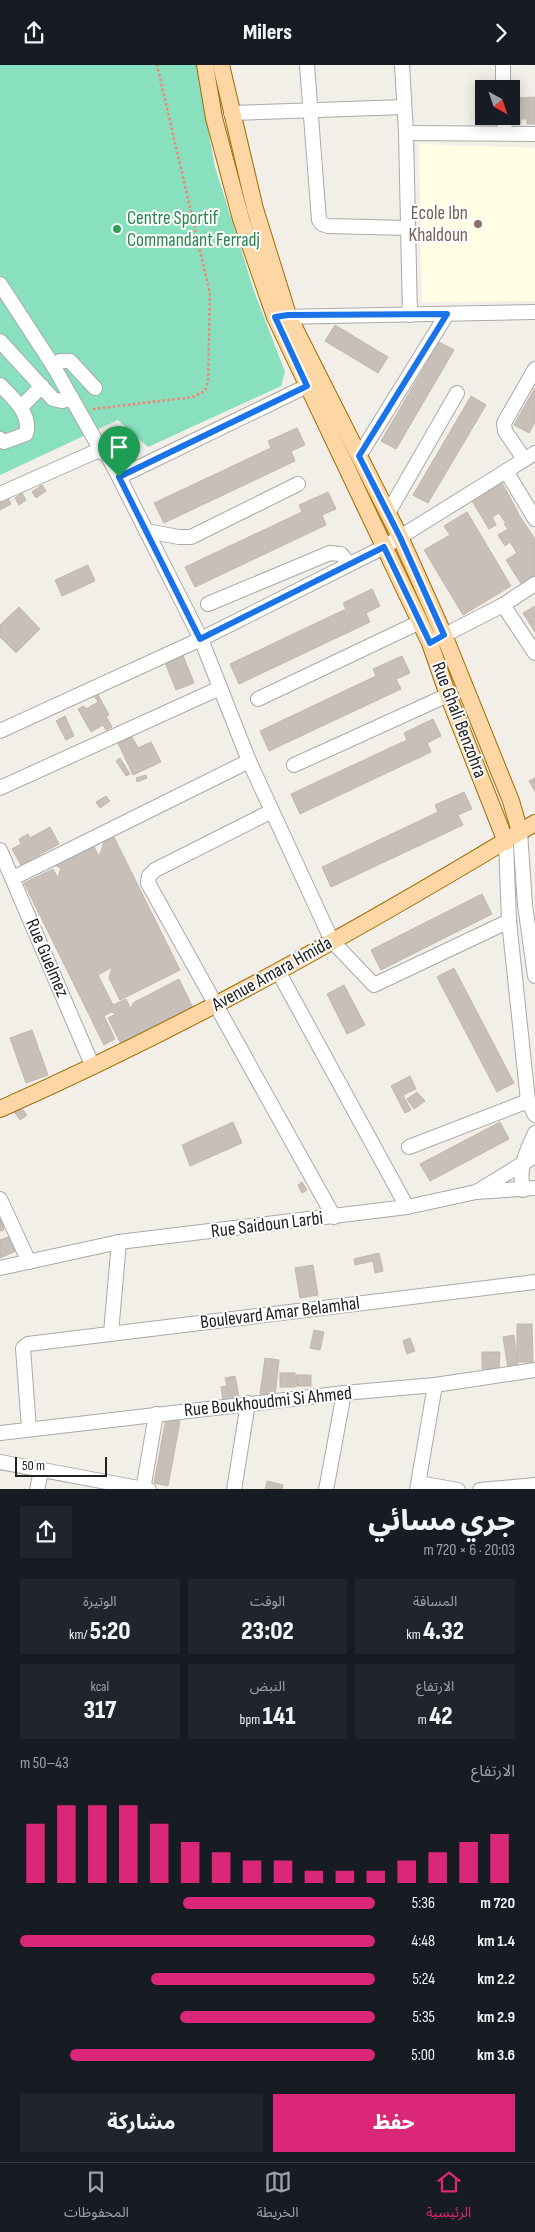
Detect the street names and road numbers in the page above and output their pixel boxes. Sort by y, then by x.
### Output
street label: Rue Ghali Benzohra [426,659,492,781]
street label: Rue Guelmez [20,915,74,1001]
street label: Avenue Amara Hmida [207,932,336,1017]
street label: Rue Saidoun Larbi [210,1207,324,1243]
street label: Boulevard Amar Belamhal [199,1292,361,1334]
street label: Rue Boukhoudmi Si Ahmed [183,1382,353,1422]

